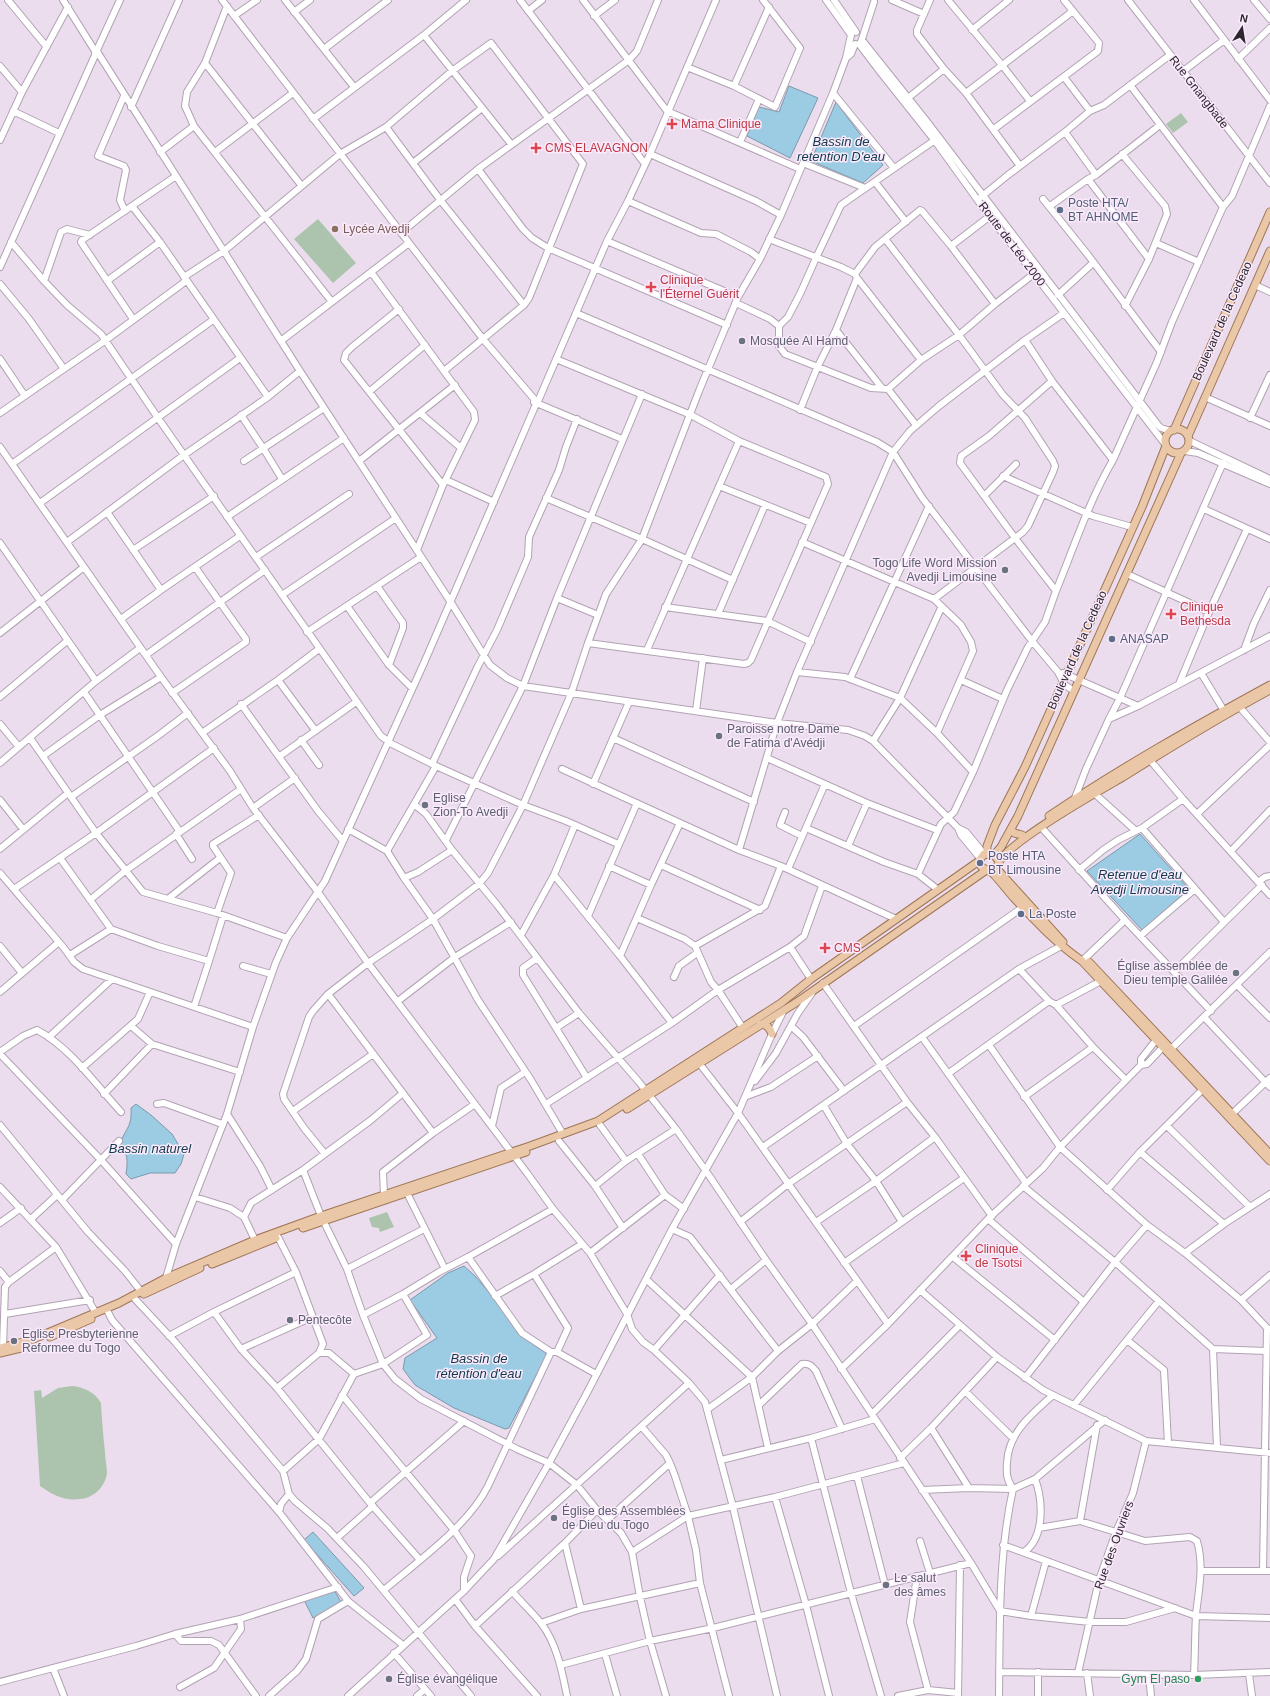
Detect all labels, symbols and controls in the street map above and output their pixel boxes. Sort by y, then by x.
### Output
north arrow [1222,8,1262,48]
text: N [1239,12,1249,25]
street label: Rue Gnangbade [1166,53,1232,131]
place label: Mama Clinique [681,117,761,131]
marker: Mama Clinique [666,118,678,130]
water label: Bassin de retention D'eau [797,134,885,164]
place label: CMS ELAVAGNON [545,141,648,155]
marker: CMS ELAVAGNON [530,142,542,154]
place label: Poste HTA/ BT AHNOME [1068,196,1138,224]
street label: Route de Léo 2000 [976,199,1049,289]
marker: Poste HTA/ BT AHNOME [1055,205,1065,215]
place label: Lycée Avedji [343,222,410,236]
marker: Lycée Avedji [330,224,340,234]
street label: Boulevard de la Cedeao [1189,259,1255,383]
place label: Clinique l'Éternel Guérit [660,273,740,301]
marker: Clinique l'Éternel Guérit [645,281,657,293]
place label: Mosquée Al Hamd [750,334,848,348]
marker: Mosquée Al Hamd [737,336,747,346]
place label: Togo Life Word Mission Avedji Limousine [873,556,997,584]
marker: Togo Life Word Mission Avedji Limousine [1000,565,1010,575]
street label: Boulevard de la Cedeao [1044,588,1110,712]
place label: Clinique Bethesda [1180,600,1231,628]
marker: Clinique Bethesda [1165,608,1177,620]
place label: ANASAP [1120,632,1169,646]
marker: ANASAP [1107,634,1117,644]
place label: Paroisse notre Dame de Fatima d'Avédji [727,722,840,750]
marker: Paroisse notre Dame de Fatima d'Avédji [714,731,724,741]
place label: Eglise Zion-To Avedji [433,791,508,819]
marker: Eglise Zion-To Avedji [420,800,430,810]
place label: Poste HTA BT Limousine [988,849,1061,877]
marker: Poste HTA BT Limousine [975,858,985,868]
water label: Retenue d'eau Avedji Limousine [1090,867,1189,897]
place label: La Poste [1029,907,1077,921]
marker: La Poste [1016,909,1026,919]
place label: CMS [834,941,861,955]
marker: CMS [819,942,831,954]
place label: Église assemblée de Dieu temple Galilée [1117,958,1228,987]
marker: Église assemblée de Dieu temple Galilée [1231,968,1241,978]
water label: Bassin naturel [109,1141,192,1156]
place label: Clinique de Tsotsi [975,1242,1022,1270]
marker: Clinique de Tsotsi [960,1250,972,1262]
place label: Pentecôte [298,1313,352,1327]
marker: Pentecôte [285,1315,295,1325]
place label: Eglise Presbyterienne Reformee du Togo [22,1327,139,1355]
marker: Eglise Presbyterienne Reformee du Togo [9,1336,19,1346]
water label: Bassin de rétention d'eau [436,1351,522,1381]
street label: Rue des Ouvriers [1091,1499,1137,1591]
place label: Église des Assemblées de Dieu du Togo [562,1503,685,1532]
marker: Église des Assemblées de Dieu du Togo [549,1513,559,1523]
place label: Le salut des âmes [894,1571,946,1599]
marker: Le salut des âmes [881,1580,891,1590]
place label: Église évangélique [397,1671,498,1686]
place label: Gym El paso [1121,1672,1190,1686]
marker: Église évangélique [384,1674,394,1684]
marker: Gym El paso [1193,1674,1203,1684]

